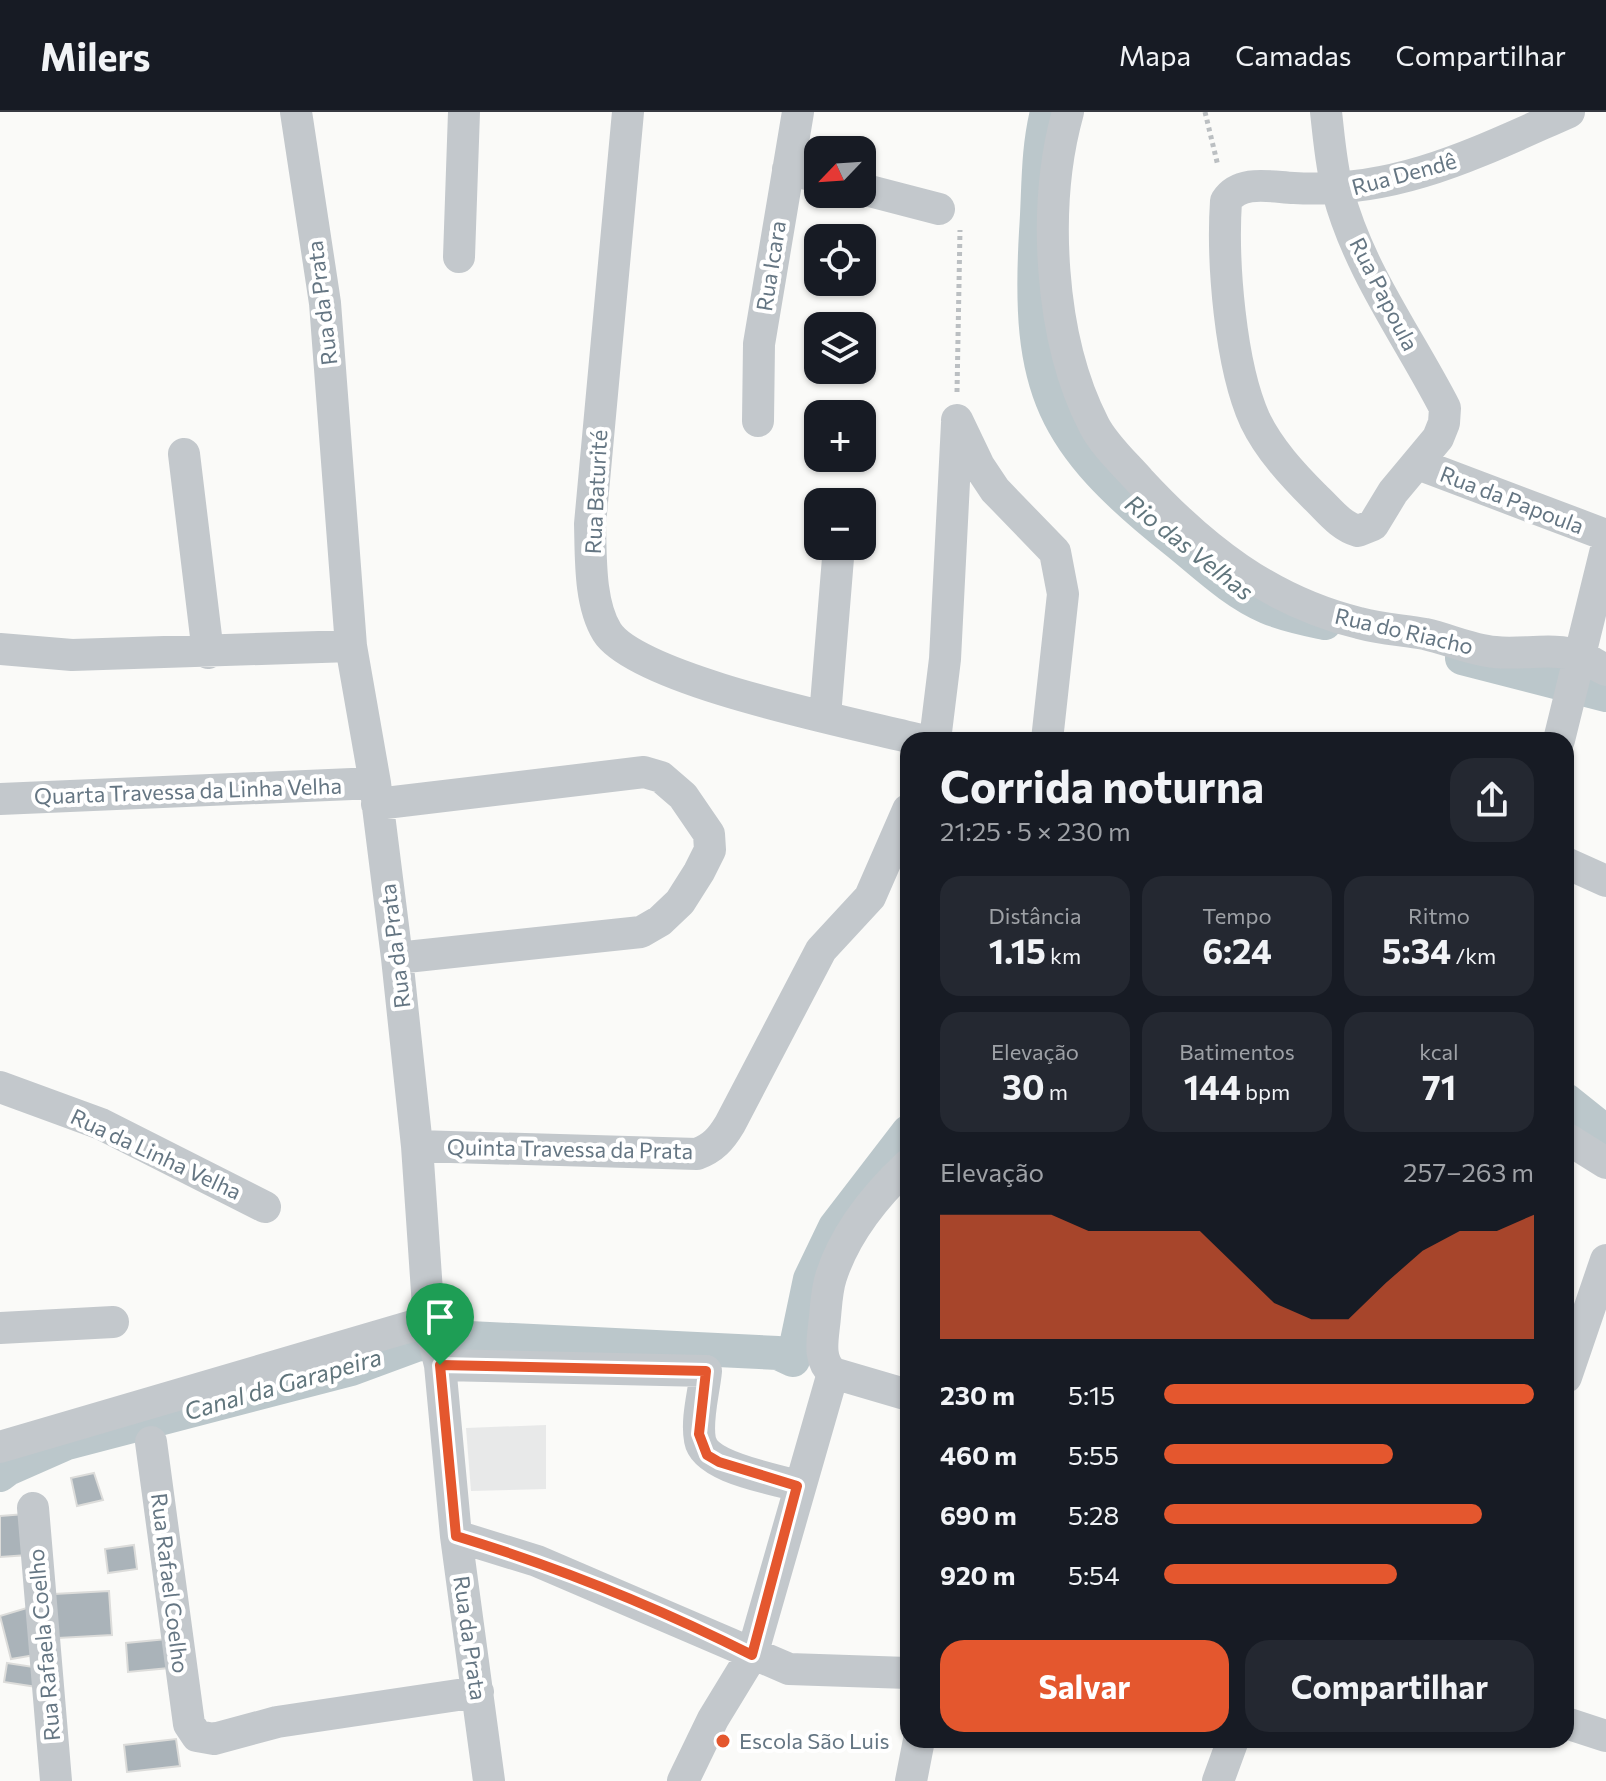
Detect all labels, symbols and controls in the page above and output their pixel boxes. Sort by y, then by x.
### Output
text: Milers [40,32,150,79]
text: Mapa [1119,38,1191,72]
text: Camadas [1235,38,1352,72]
text: Compartilhar [1396,38,1566,72]
north arrow [804,136,876,208]
map controls [804,136,876,560]
street label: Rua Dendê [1349,147,1459,200]
street label: Rua Icara [750,219,791,313]
button: locate [804,224,876,296]
street label: Rua Papoula [1344,233,1425,355]
street label: Rua da Prata [300,239,343,367]
button: layers [804,312,876,384]
button: + [804,400,876,472]
street label: Rua Baturité [579,429,612,555]
street label: Rua da Papoula [1436,460,1588,539]
button: − [804,488,876,560]
water label: Rio das Velhas [1120,488,1260,606]
street label: Rua do Riacho [1332,601,1476,660]
text: Corrida noturna [940,758,1264,812]
button: share [1450,758,1534,842]
street label: Quarta Travessa da Linha Velha [34,772,342,809]
text: 21:25 · 5 × 230 m [940,815,1131,846]
street label: Rua da Prata [373,882,416,1010]
text: Distância [989,902,1081,929]
text: Tempo [1202,902,1272,929]
text: Ritmo [1408,902,1470,929]
text: 1.15 [989,929,1046,971]
text: 6:24 [1202,929,1272,971]
text: 5:34 [1382,929,1451,971]
text: km [1046,942,1081,969]
text: /km [1451,942,1496,969]
text: Elevação [991,1038,1079,1065]
text: Batimentos [1179,1038,1295,1065]
text: kcal [1419,1038,1459,1065]
text: 30 [1002,1065,1044,1107]
text: 144 [1184,1065,1241,1107]
text: 71 [1422,1065,1456,1107]
text: m [1044,1078,1068,1105]
text: bpm [1241,1078,1290,1105]
street label: Rua da Linha Velha [67,1102,246,1205]
street label: Quinta Travessa da Prata [447,1133,693,1164]
text: Elevação [940,1156,1044,1187]
text: 257–263 m [1403,1156,1534,1187]
pin [406,1283,474,1365]
icon: arrive [418,1295,462,1339]
water label: Canal da Garapeira [181,1342,385,1426]
text: 230 m [940,1379,1015,1410]
text: 5:15 [1068,1379,1115,1410]
text: 460 m [940,1439,1017,1470]
text: 5:55 [1068,1439,1119,1470]
street label: Rua Rafael Coelho [146,1491,195,1675]
text: 690 m [940,1499,1017,1530]
text: 5:28 [1068,1499,1119,1530]
street label: Rua Rafaela Coelho [22,1548,65,1742]
text: 920 m [940,1559,1015,1590]
text: 5:54 [1068,1559,1120,1590]
street label: Rua da Prata [448,1574,493,1702]
button: Salvar [940,1640,1229,1732]
button: Compartilhar [1245,1640,1534,1732]
place label: Escola São Luis [739,1727,890,1754]
marker: Escola São Luis [714,1732,732,1750]

